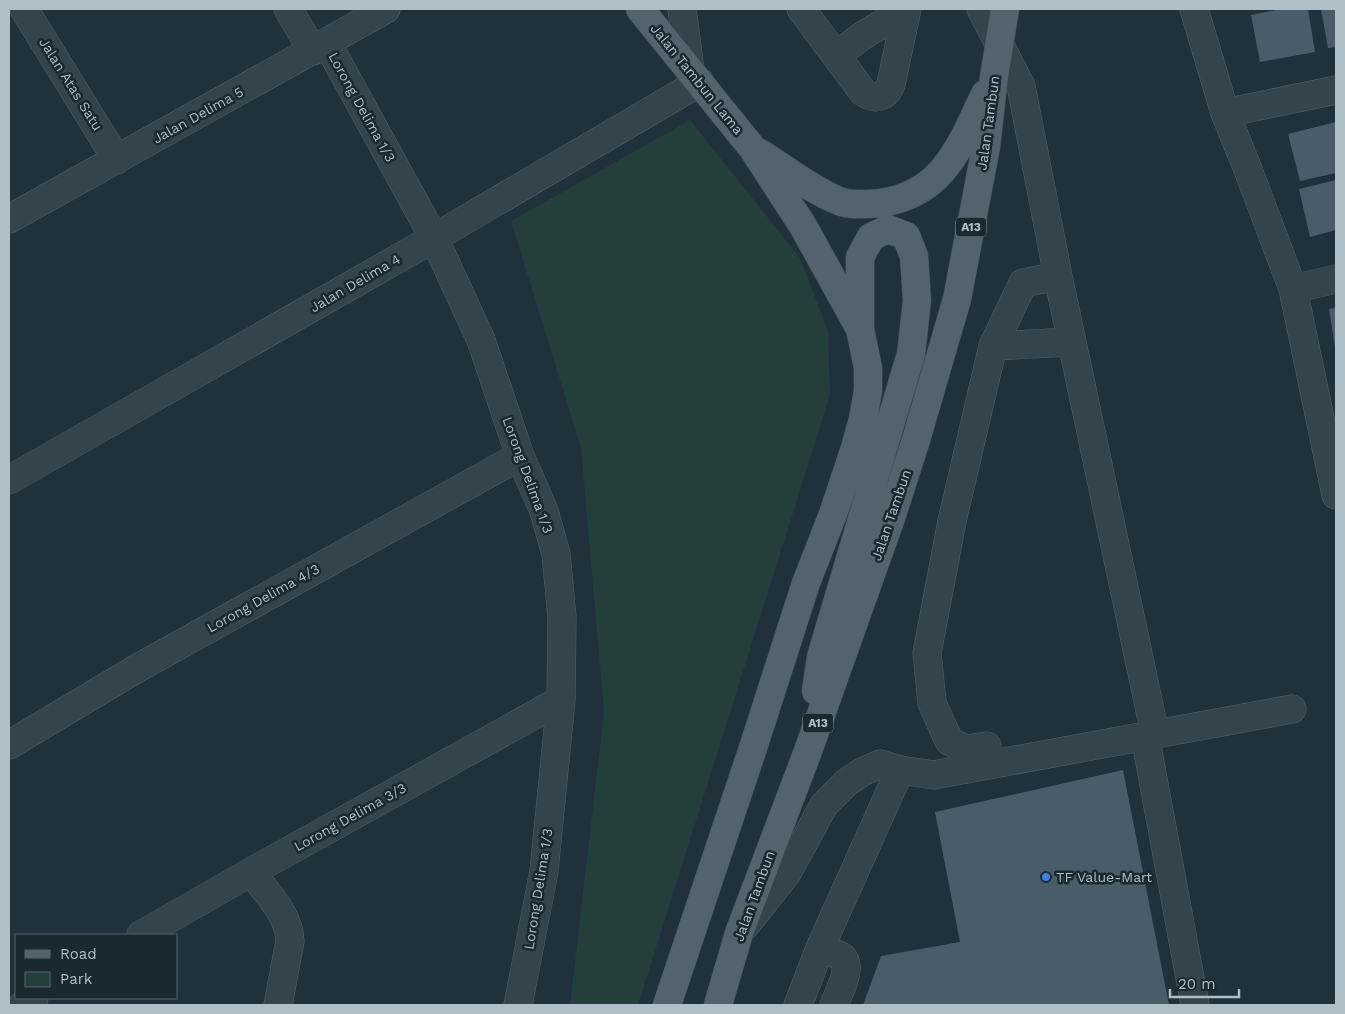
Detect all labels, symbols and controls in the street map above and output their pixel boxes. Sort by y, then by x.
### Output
street label: Jalan Tambun Lama [647,21,747,138]
street label: Jalan Atas Satu [36,35,106,133]
street label: Lorong Delima 1/3 [325,49,399,165]
street label: Jalan Tambun [973,75,1003,171]
street label: Jalan Delima 5 [150,83,246,147]
road number: A13 [956,218,986,236]
street label: Jalan Delima 4 [307,251,403,315]
street label: Lorong Delima 1/3 [499,415,557,535]
street label: Jalan Tambun [868,467,914,563]
street label: Lorong Delima 4/3 [204,560,322,636]
road number: A13 [803,714,833,732]
street label: Lorong Delima 3/3 [291,780,409,854]
street label: Lorong Delima 1/3 [521,827,555,951]
street label: Jalan Tambun [730,849,778,943]
place label: TF Value-Mart [1056,869,1152,885]
marker: TF Value-Mart [1040,871,1052,883]
legend [15,934,178,999]
text: Road [60,945,97,963]
scale bar [1170,966,1239,998]
text: Park [60,970,93,988]
text: 20 m [1178,975,1216,993]

